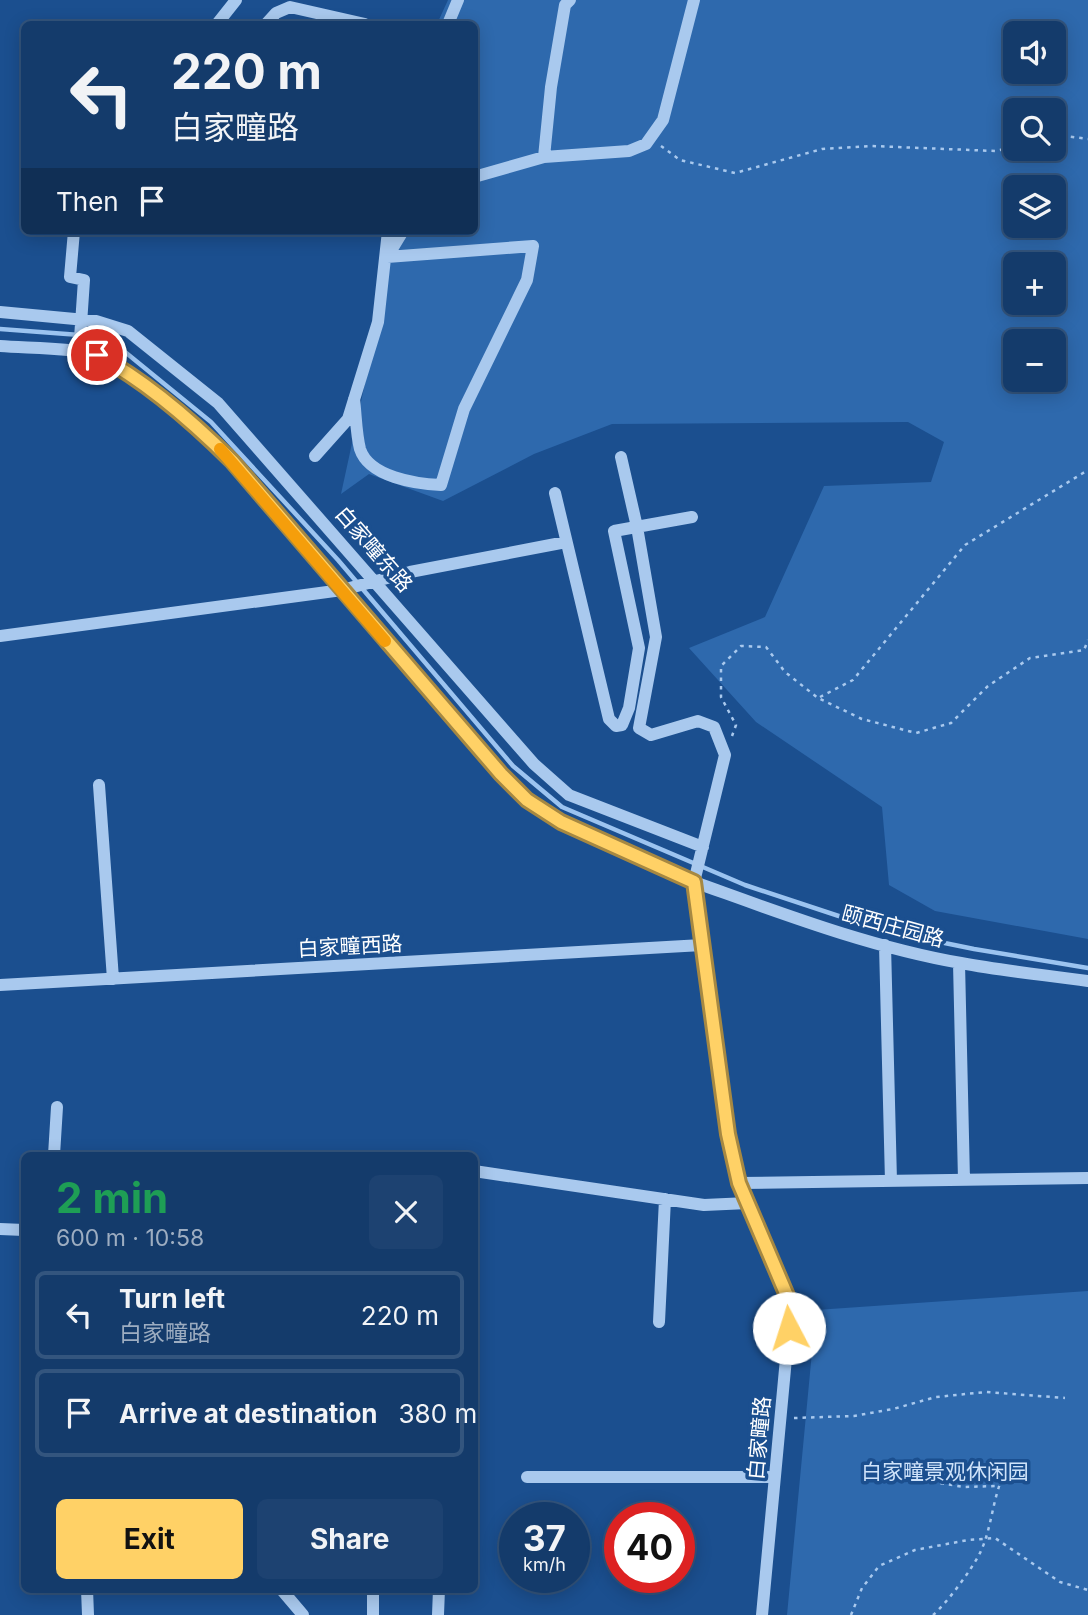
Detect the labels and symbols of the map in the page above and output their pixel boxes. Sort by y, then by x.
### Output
pin [67,325,127,385]
street label: 白家疃东路 [330,501,418,597]
street label: 颐西庄园路 [839,900,947,952]
street label: 白家疃西路 [297,931,403,961]
position arrow [752,1291,826,1365]
street label: 白家疃路 [743,1395,775,1481]
park label: 白家疃景观休闲园 [861,1459,1029,1484]
speed limit sign: 40 [604,1502,695,1593]

